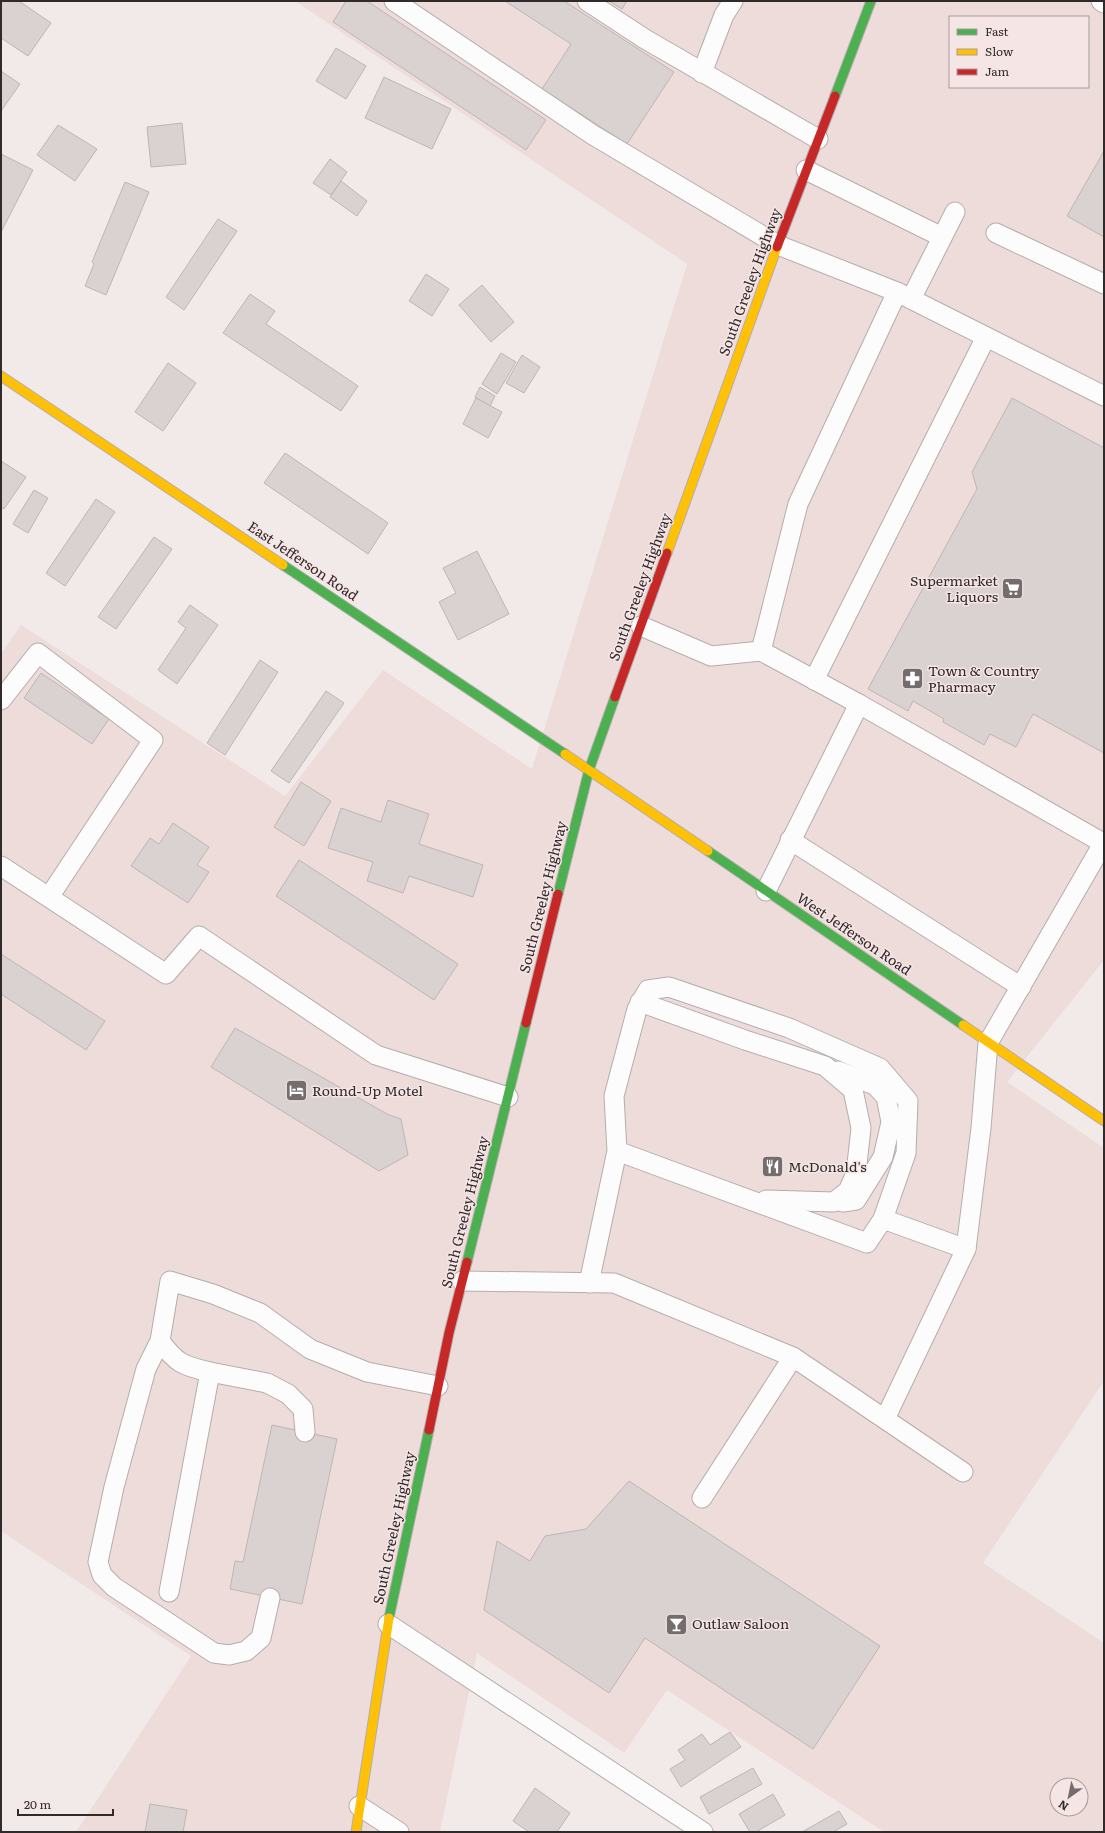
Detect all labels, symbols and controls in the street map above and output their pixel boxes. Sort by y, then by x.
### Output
legend [949,16,1089,88]
text: Fast [985,22,1009,40]
text: Slow [985,42,1014,60]
text: Jam [985,62,1010,80]
street label: South Greeley Highway [713,204,785,358]
street label: South Greeley Highway [603,509,675,663]
street label: East Jefferson Road [244,516,363,605]
place label: Supermarket Liquors [910,570,998,606]
supermarket icon: Supermarket Liquors [1000,576,1026,602]
place label: Town & Country Pharmacy [928,660,1040,696]
pharmacy icon: Town & Country Pharmacy [900,666,926,692]
street label: South Greeley Highway [513,818,571,975]
street label: West Jefferson Road [793,887,916,979]
hotel icon: Round-Up Motel [284,1078,310,1104]
place label: Round-Up Motel [312,1080,423,1100]
street label: South Greeley Highway [435,1133,493,1290]
restaurant icon: McDonald's [759,1154,785,1180]
place label: McDonald's [788,1156,867,1176]
street label: South Greeley Highway [367,1448,419,1606]
bar icon: Outlaw Saloon [663,1611,689,1637]
place label: Outlaw Saloon [692,1613,789,1633]
north arrow [1049,1777,1089,1817]
scale bar [18,1791,113,1817]
text: 20 m [24,1795,51,1813]
text: N [1055,1797,1071,1815]

